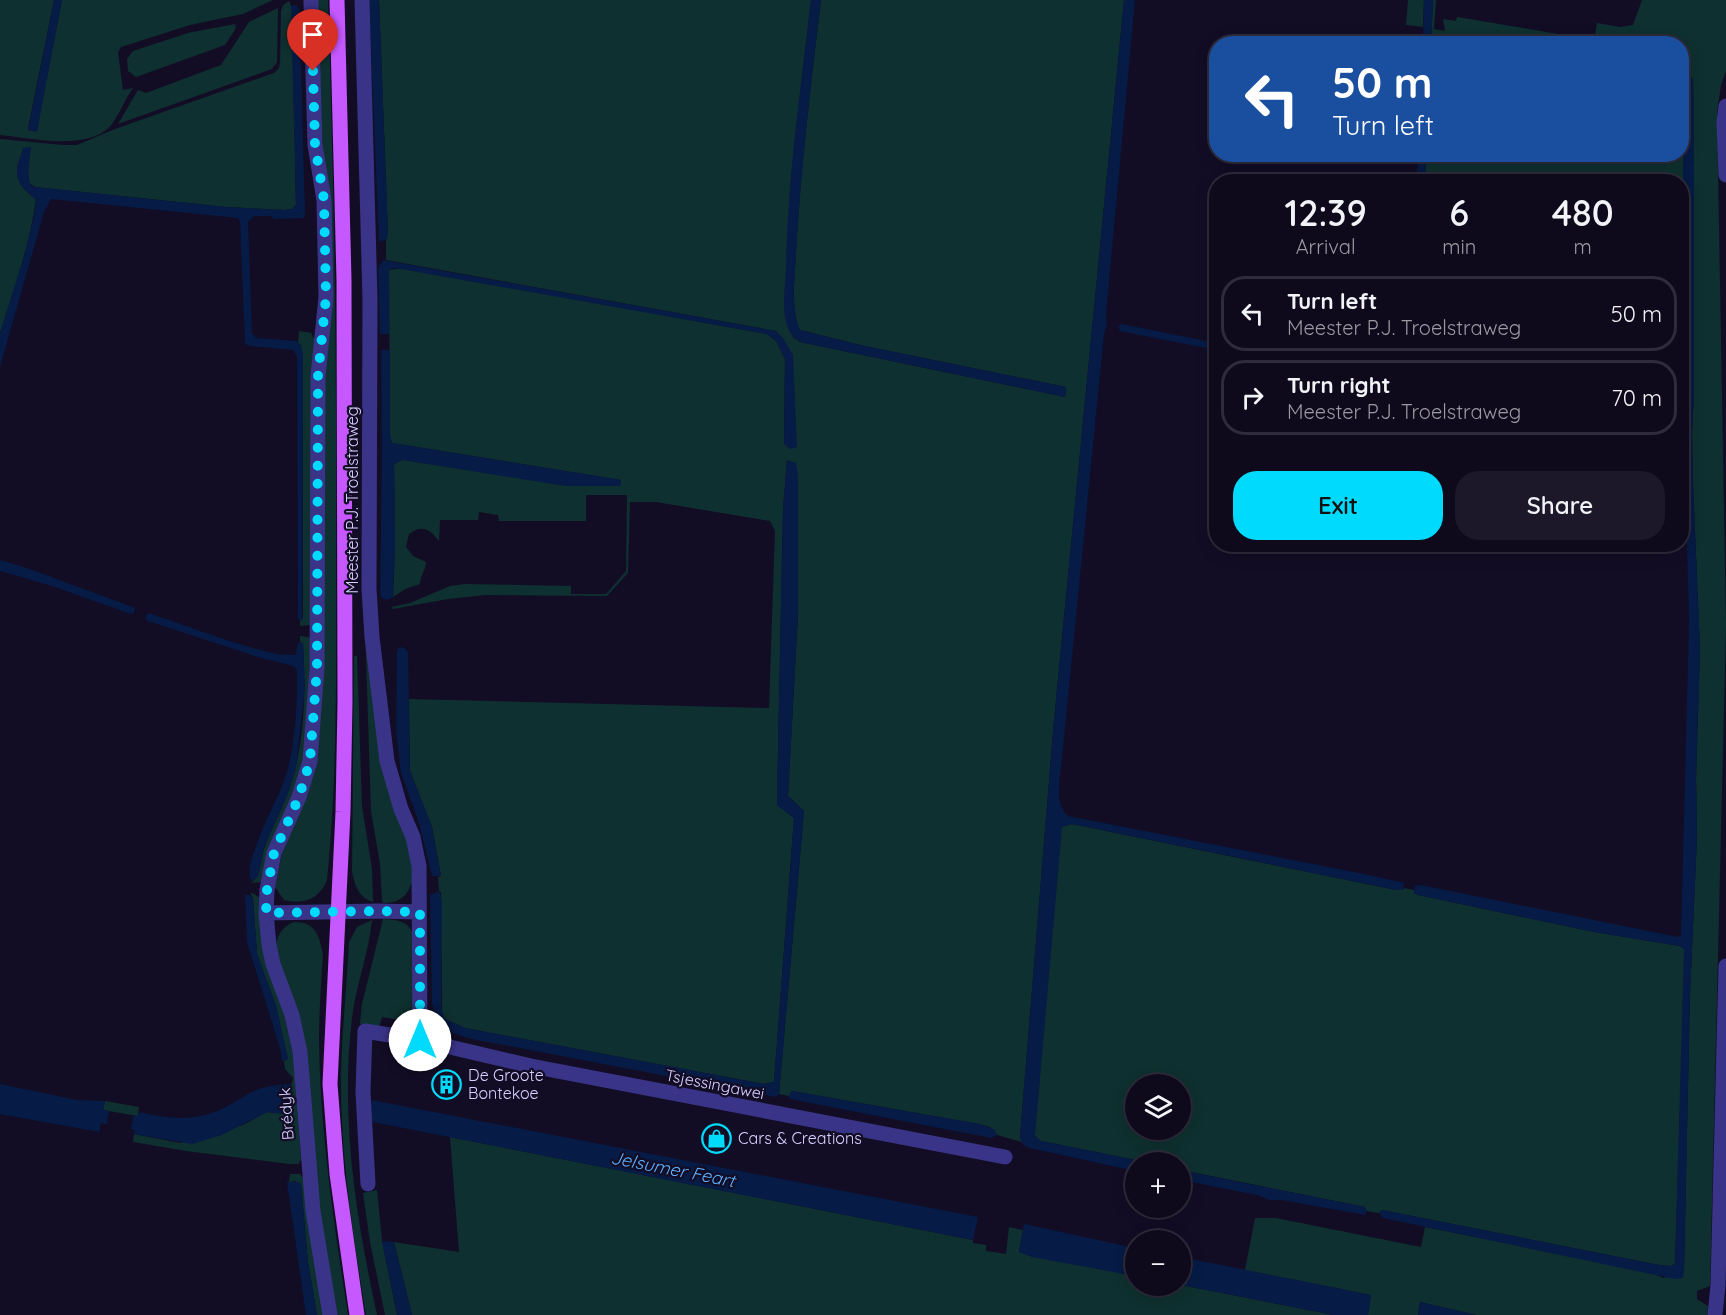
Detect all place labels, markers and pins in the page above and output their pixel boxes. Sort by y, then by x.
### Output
pin [287,9,338,71]
place label: De Groote Bontekoe [468,1065,544,1103]
building icon: De Groote Bontekoe [431,1068,463,1100]
shop icon: Cars & Creations [701,1122,733,1154]
place label: Cars & Creations [738,1128,862,1148]

